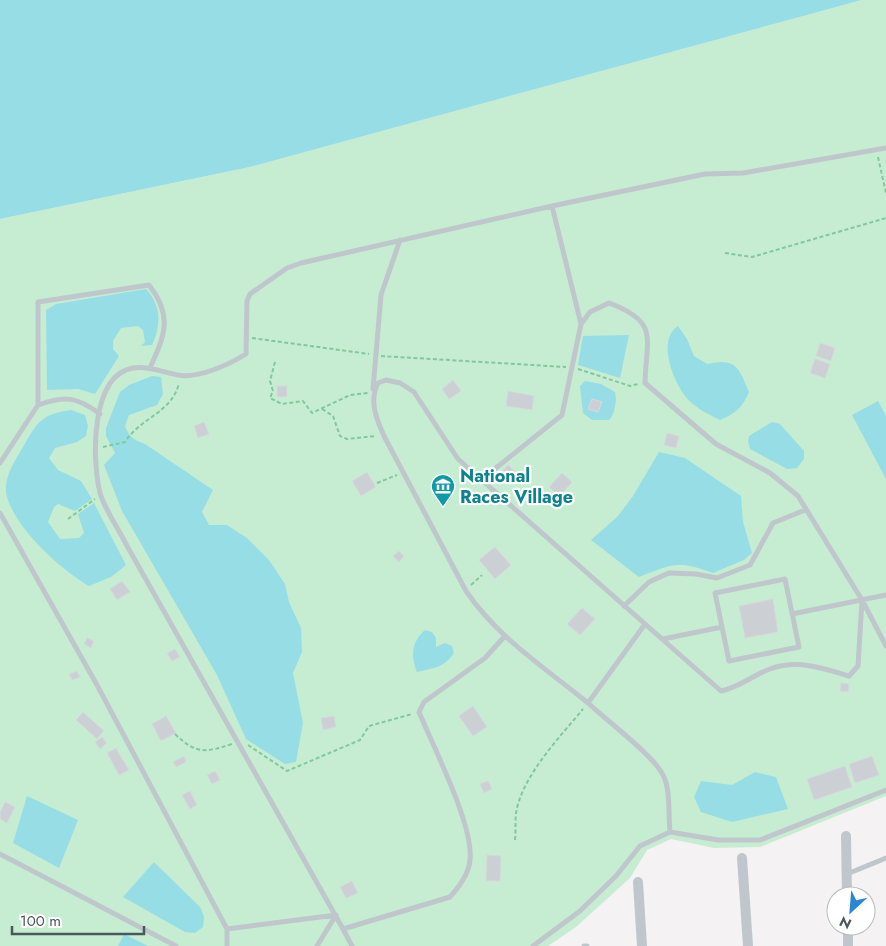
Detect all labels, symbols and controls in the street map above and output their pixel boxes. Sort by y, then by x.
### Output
place label: National Races Village [460,463,573,510]
museum icon: National Races Village [430,473,456,507]
north arrow [826,886,876,936]
scale bar [12,904,145,936]
text: 100 m [20,910,61,932]
text: N [836,911,855,934]

